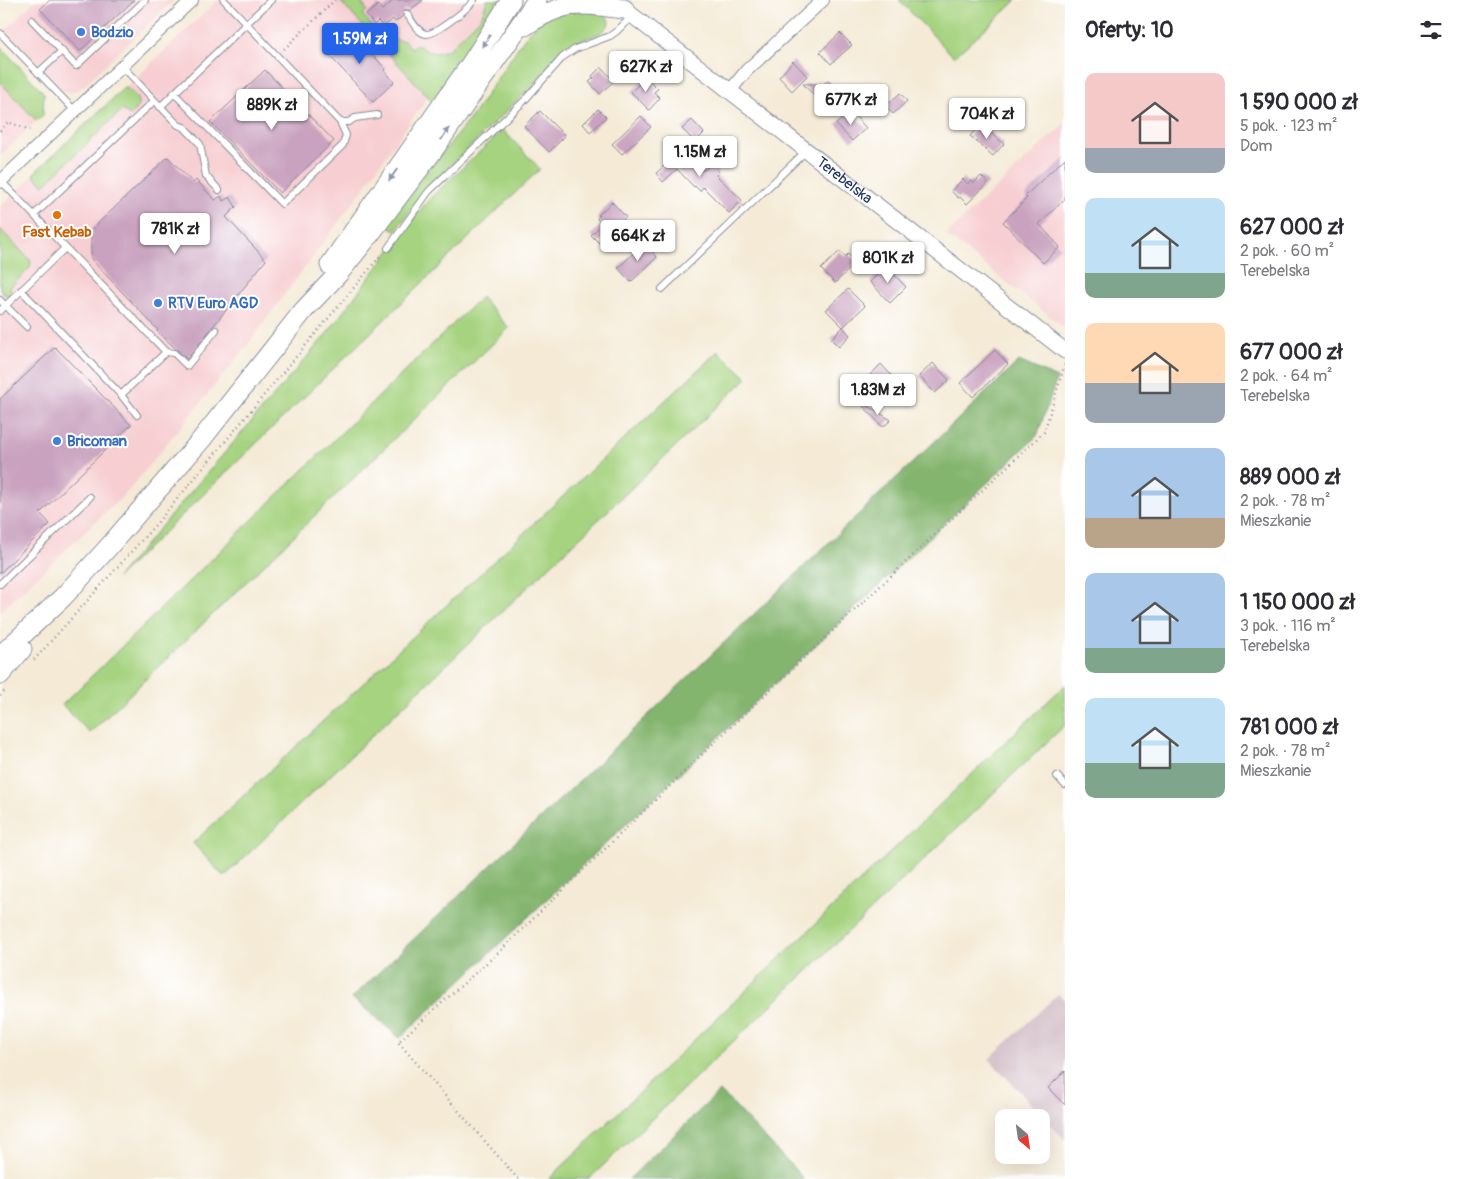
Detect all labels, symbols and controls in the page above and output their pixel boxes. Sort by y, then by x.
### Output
icon: filters [1417,16,1445,44]
text: Oferty: 10 [1085,17,1174,44]
pin: 1.59M zł [308,22,412,65]
place label: Bodzio [91,23,133,42]
marker: Bodzio [75,26,87,38]
text: 1.59M zł [333,29,387,49]
one-way arrow [481,35,490,48]
pin: 627K zł [600,51,692,93]
text: 627K zł [620,57,672,77]
pin: 677K zł [805,84,897,126]
pin: 889K zł [226,88,318,131]
text: 1 590 000 zł [1240,89,1358,116]
text: 677K zł [825,90,877,110]
icon: home [1125,93,1185,153]
text: 889K zł [247,95,297,115]
pin: 704K zł [941,98,1033,140]
text: 704K zł [960,104,1014,124]
text: 5 pok. · 123 m² [1240,116,1337,136]
one-way arrow [440,128,450,141]
pin: 1.15M zł [648,136,752,178]
text: Dom [1240,136,1272,156]
text: 1.15M zł [674,142,726,162]
street label: Terebelska [813,153,876,208]
one-way arrow [388,168,398,182]
marker: Fast Kebab [51,209,63,221]
pin: 781K zł [129,212,221,255]
text: 627 000 zł [1240,214,1343,241]
icon: home [1125,218,1185,278]
text: 781K zł [151,219,199,239]
pin: 664K zł [592,220,684,262]
place label: Fast Kebab [22,223,92,242]
text: 664K zł [611,226,665,246]
text: 2 pok. · 60 m² [1240,241,1334,261]
pin: 801K zł [842,242,934,284]
text: 801K zł [863,248,913,268]
text: Terebelska [1240,261,1310,281]
place label: RTV Euro AGD [168,294,259,313]
marker: RTV Euro AGD [152,297,164,309]
text: 677 000 zł [1240,339,1343,366]
icon: home [1125,343,1185,403]
text: 2 pok. · 64 m² [1240,366,1333,386]
pin: 1.83M zł [826,374,930,416]
text: 1.83M zł [851,380,905,400]
text: Terebelska [1240,386,1310,406]
place label: Bricoman [67,432,128,451]
marker: Bricoman [51,435,63,447]
text: 889 000 zł [1240,464,1340,491]
icon: home [1125,468,1185,528]
text: 2 pok. · 78 m² [1240,491,1331,511]
text: Mieszkanie [1240,511,1311,531]
text: 1 150 000 zł [1240,589,1355,616]
icon: home [1125,593,1185,653]
text: 3 pok. · 116 m² [1240,616,1336,636]
text: Terebelska [1240,636,1310,656]
text: 781 000 zł [1240,714,1338,741]
icon: home [1125,718,1185,778]
text: 2 pok. · 78 m² [1240,741,1331,761]
text: Mieszkanie [1240,761,1311,781]
north arrow [995,1109,1050,1164]
map controls [995,1109,1050,1164]

